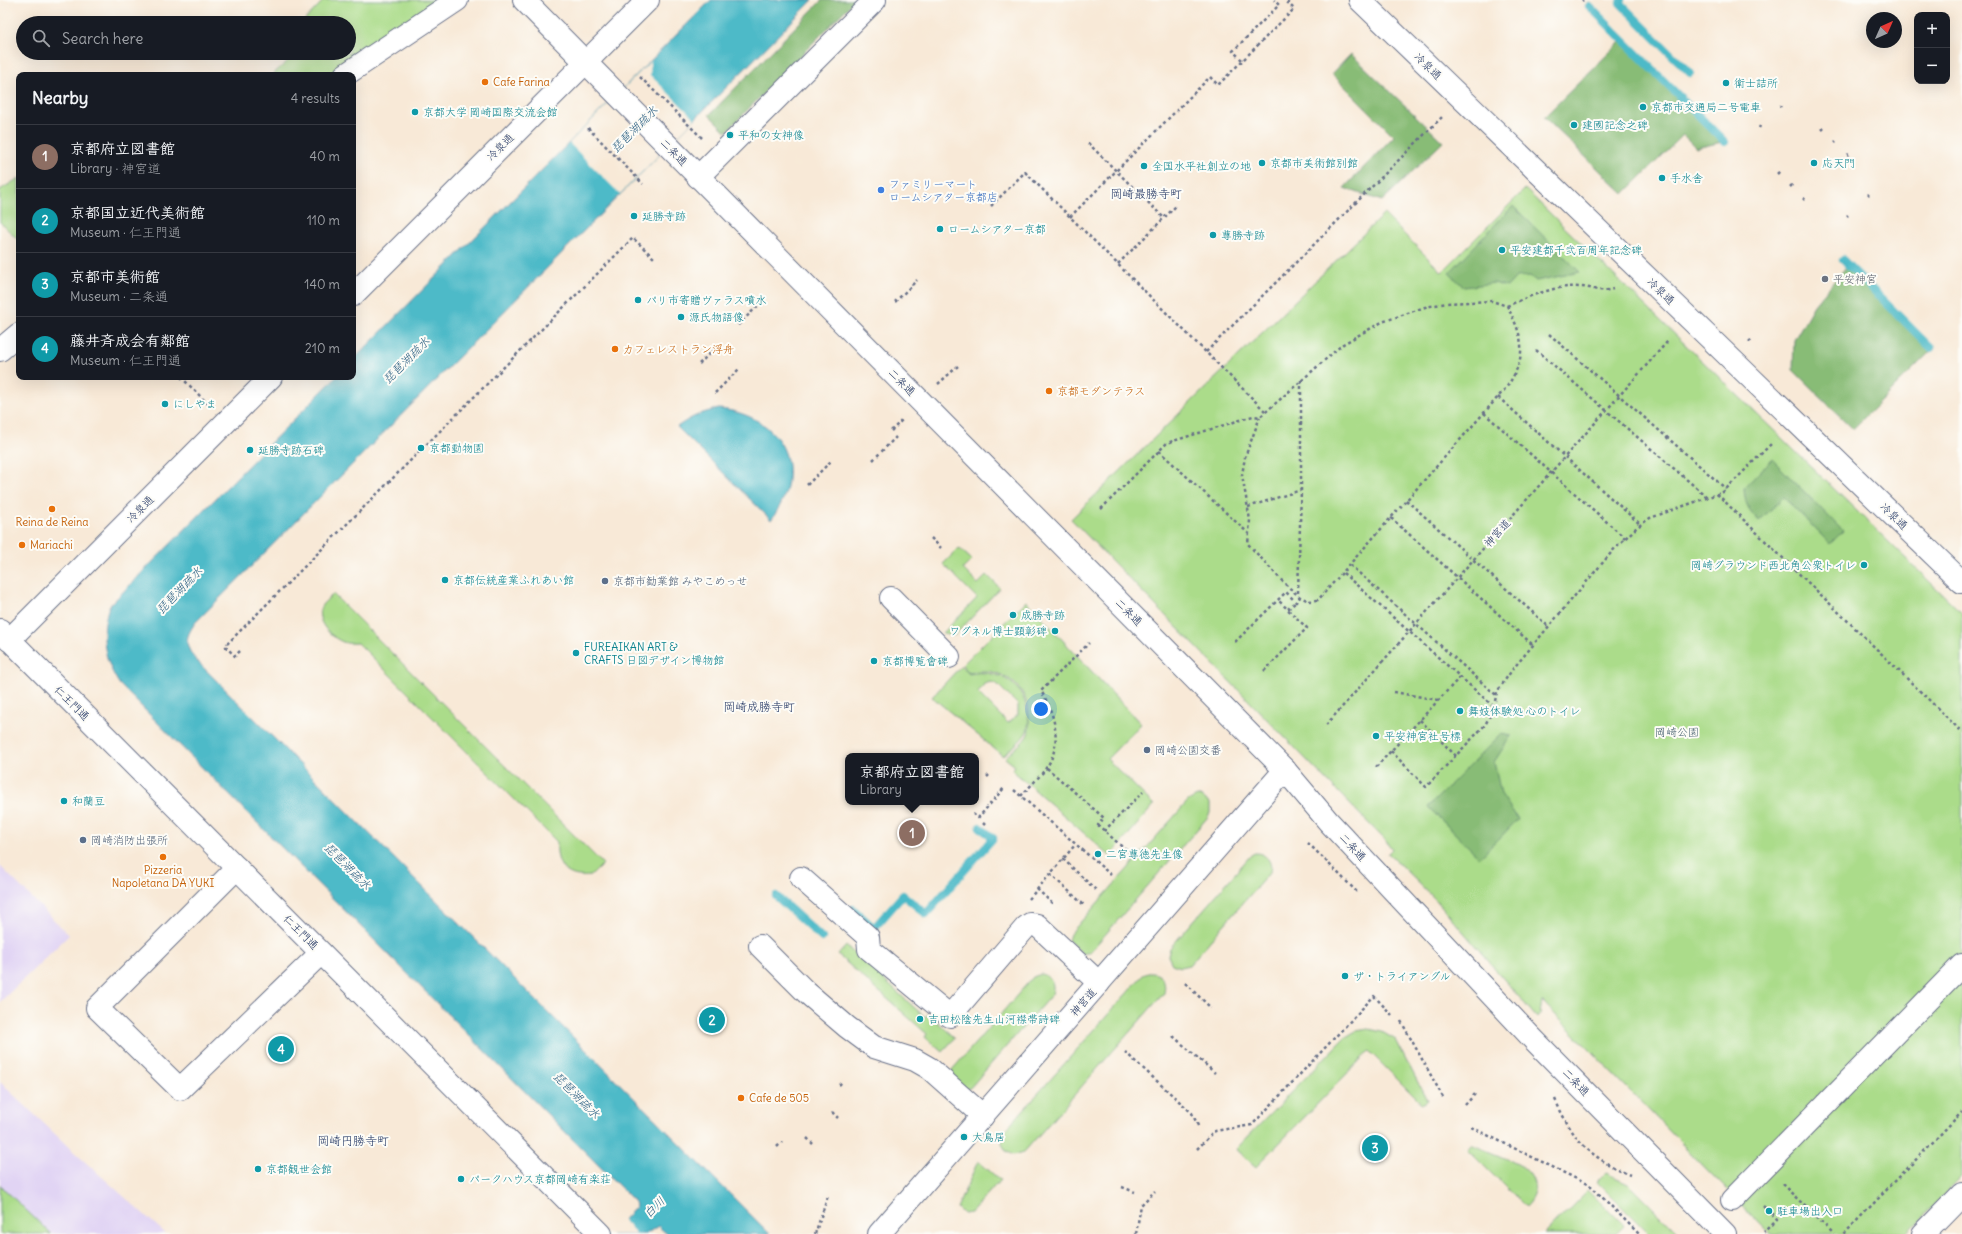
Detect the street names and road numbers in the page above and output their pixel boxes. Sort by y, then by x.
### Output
street label: 冷泉通 [1411,50,1445,82]
street label: 冷泉通 [483,130,517,164]
street label: 二条通 [657,135,691,169]
street label: 冷泉通 [1644,275,1678,307]
street label: 二条通 [885,365,919,399]
street label: 冷泉通 [123,492,157,526]
street label: 冷泉通 [1877,500,1911,532]
street label: 神宮道 [1481,516,1513,550]
street label: 二条通 [1112,595,1146,629]
street label: 仁王門通 [51,682,93,724]
street label: 二条通 [1337,830,1369,864]
street label: 仁王門通 [280,911,322,953]
street label: 神宮道 [1067,985,1099,1019]
street label: 二条通 [1560,1065,1592,1099]

